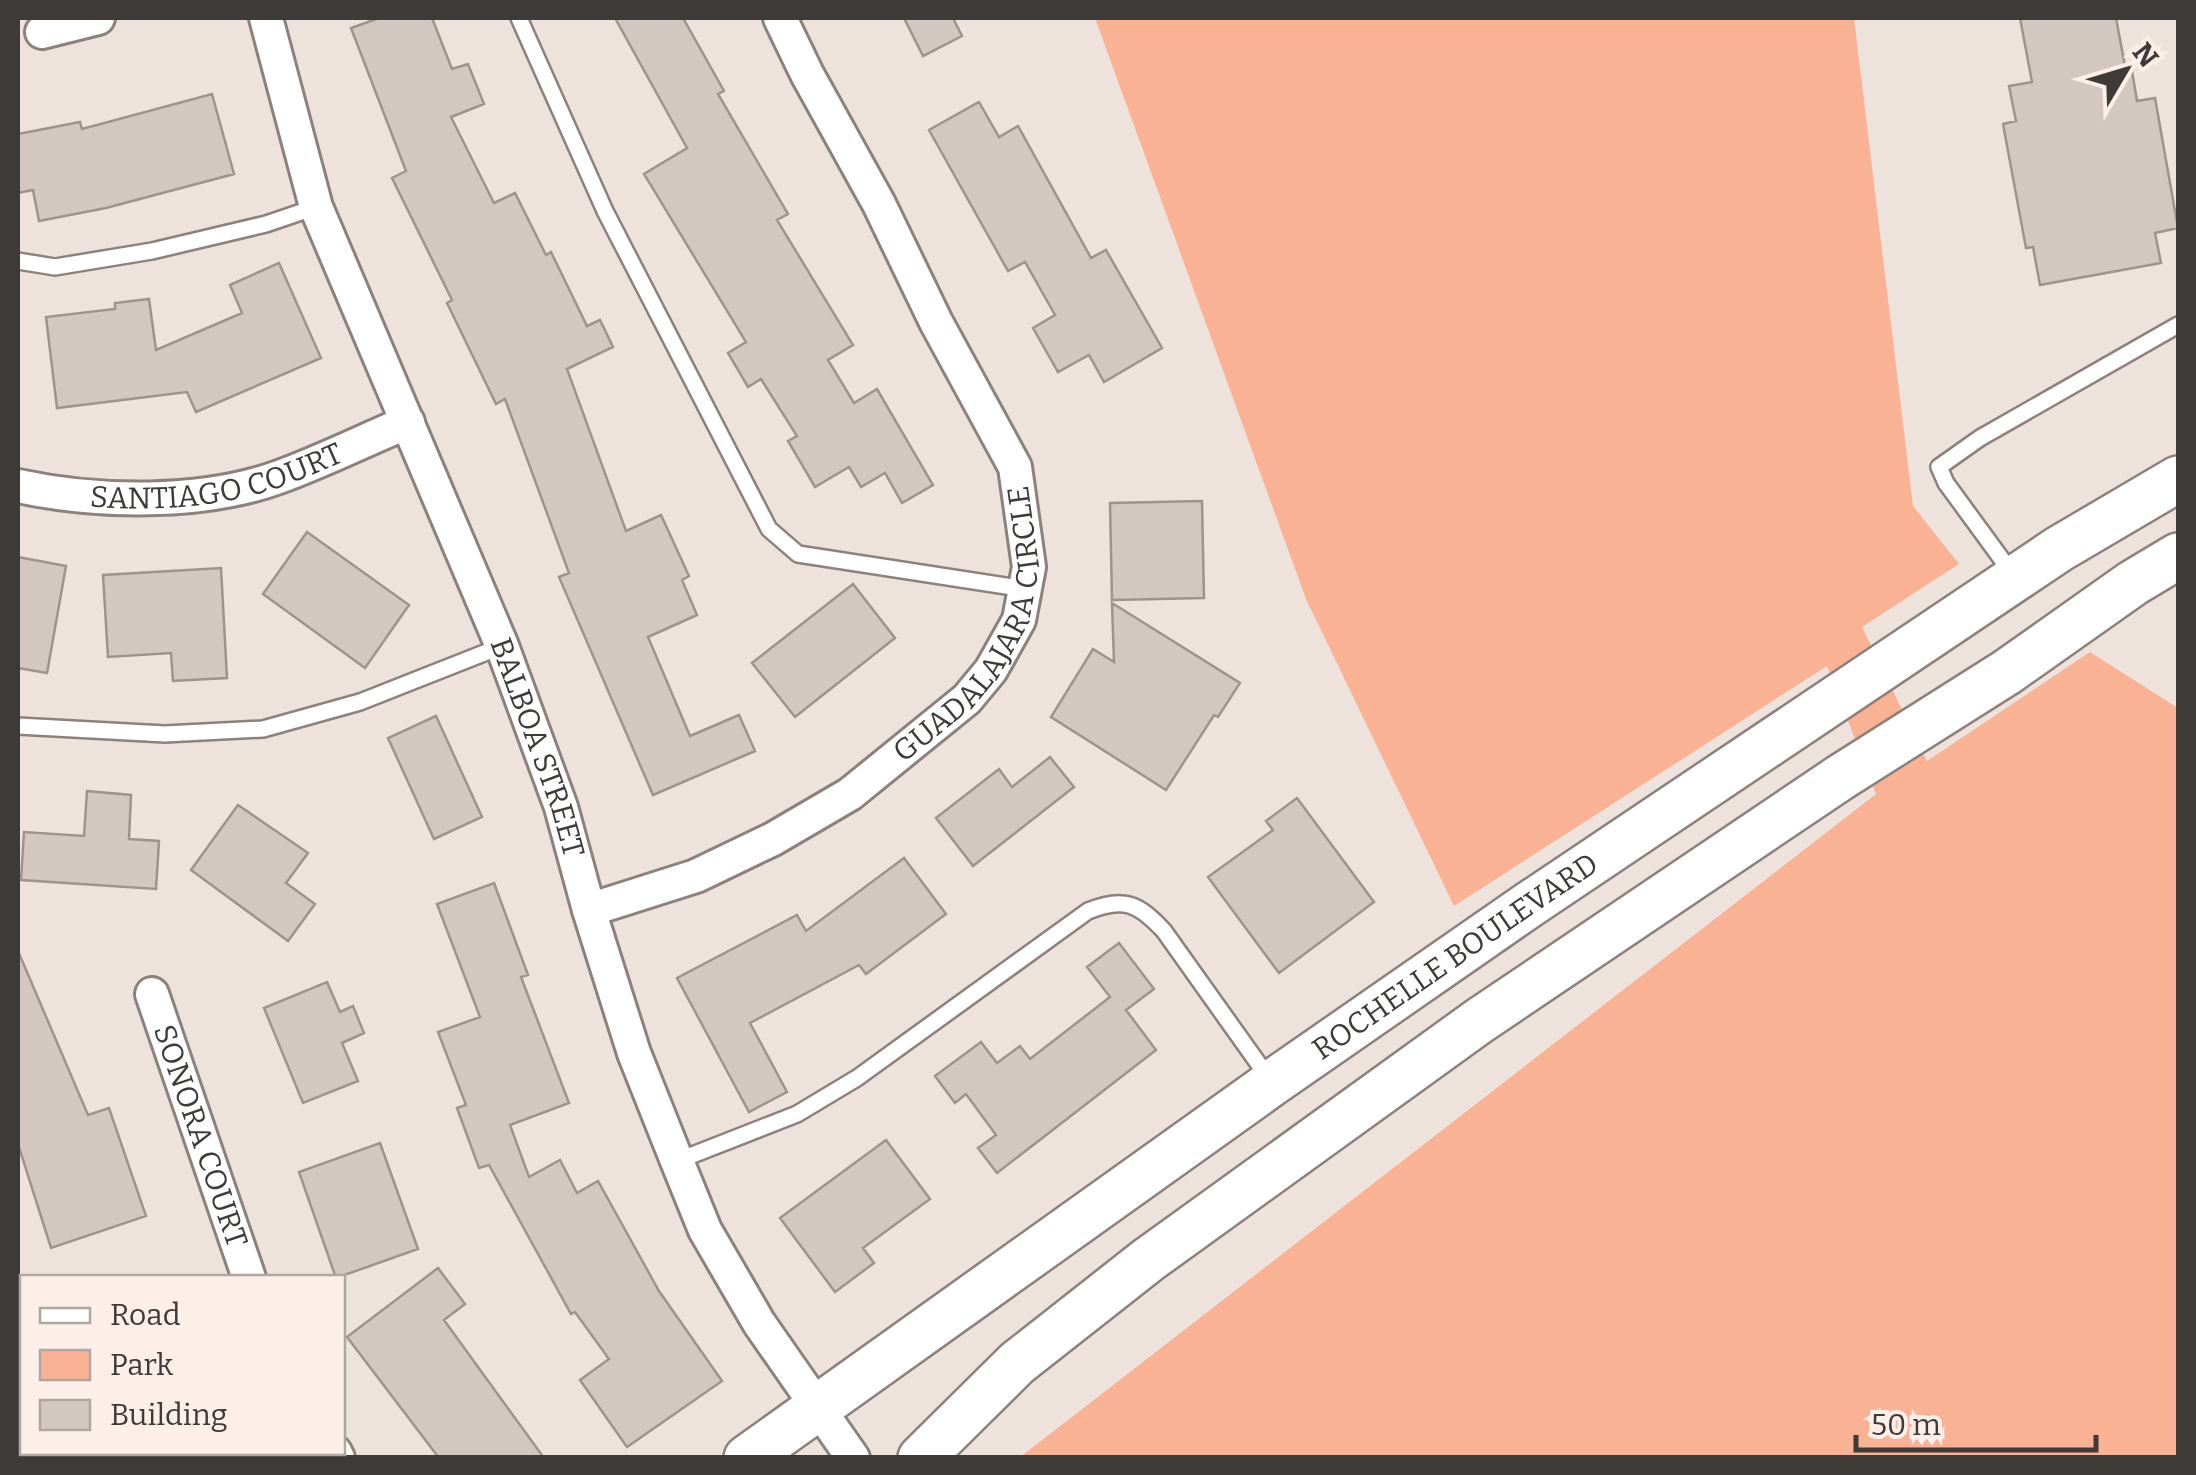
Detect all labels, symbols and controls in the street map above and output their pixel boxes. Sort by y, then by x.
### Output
north arrow [2076,20,2176,120]
text: N [2126,36,2165,74]
street label: SANTIAGO COURT [89,435,348,517]
street label: GUADALAJARA CIRCLE [886,484,1047,770]
street label: BALBOA STREET [483,633,592,861]
street label: ROCHELLE BOULEVARD [1306,845,1605,1067]
street label: SONORA COURT [146,1020,255,1252]
legend [20,1275,345,1455]
text: Road [110,1297,181,1333]
text: Park [110,1347,173,1383]
scale bar [1856,1390,2096,1452]
text: Building [110,1397,228,1433]
text: 50 m [1871,1407,1941,1443]

